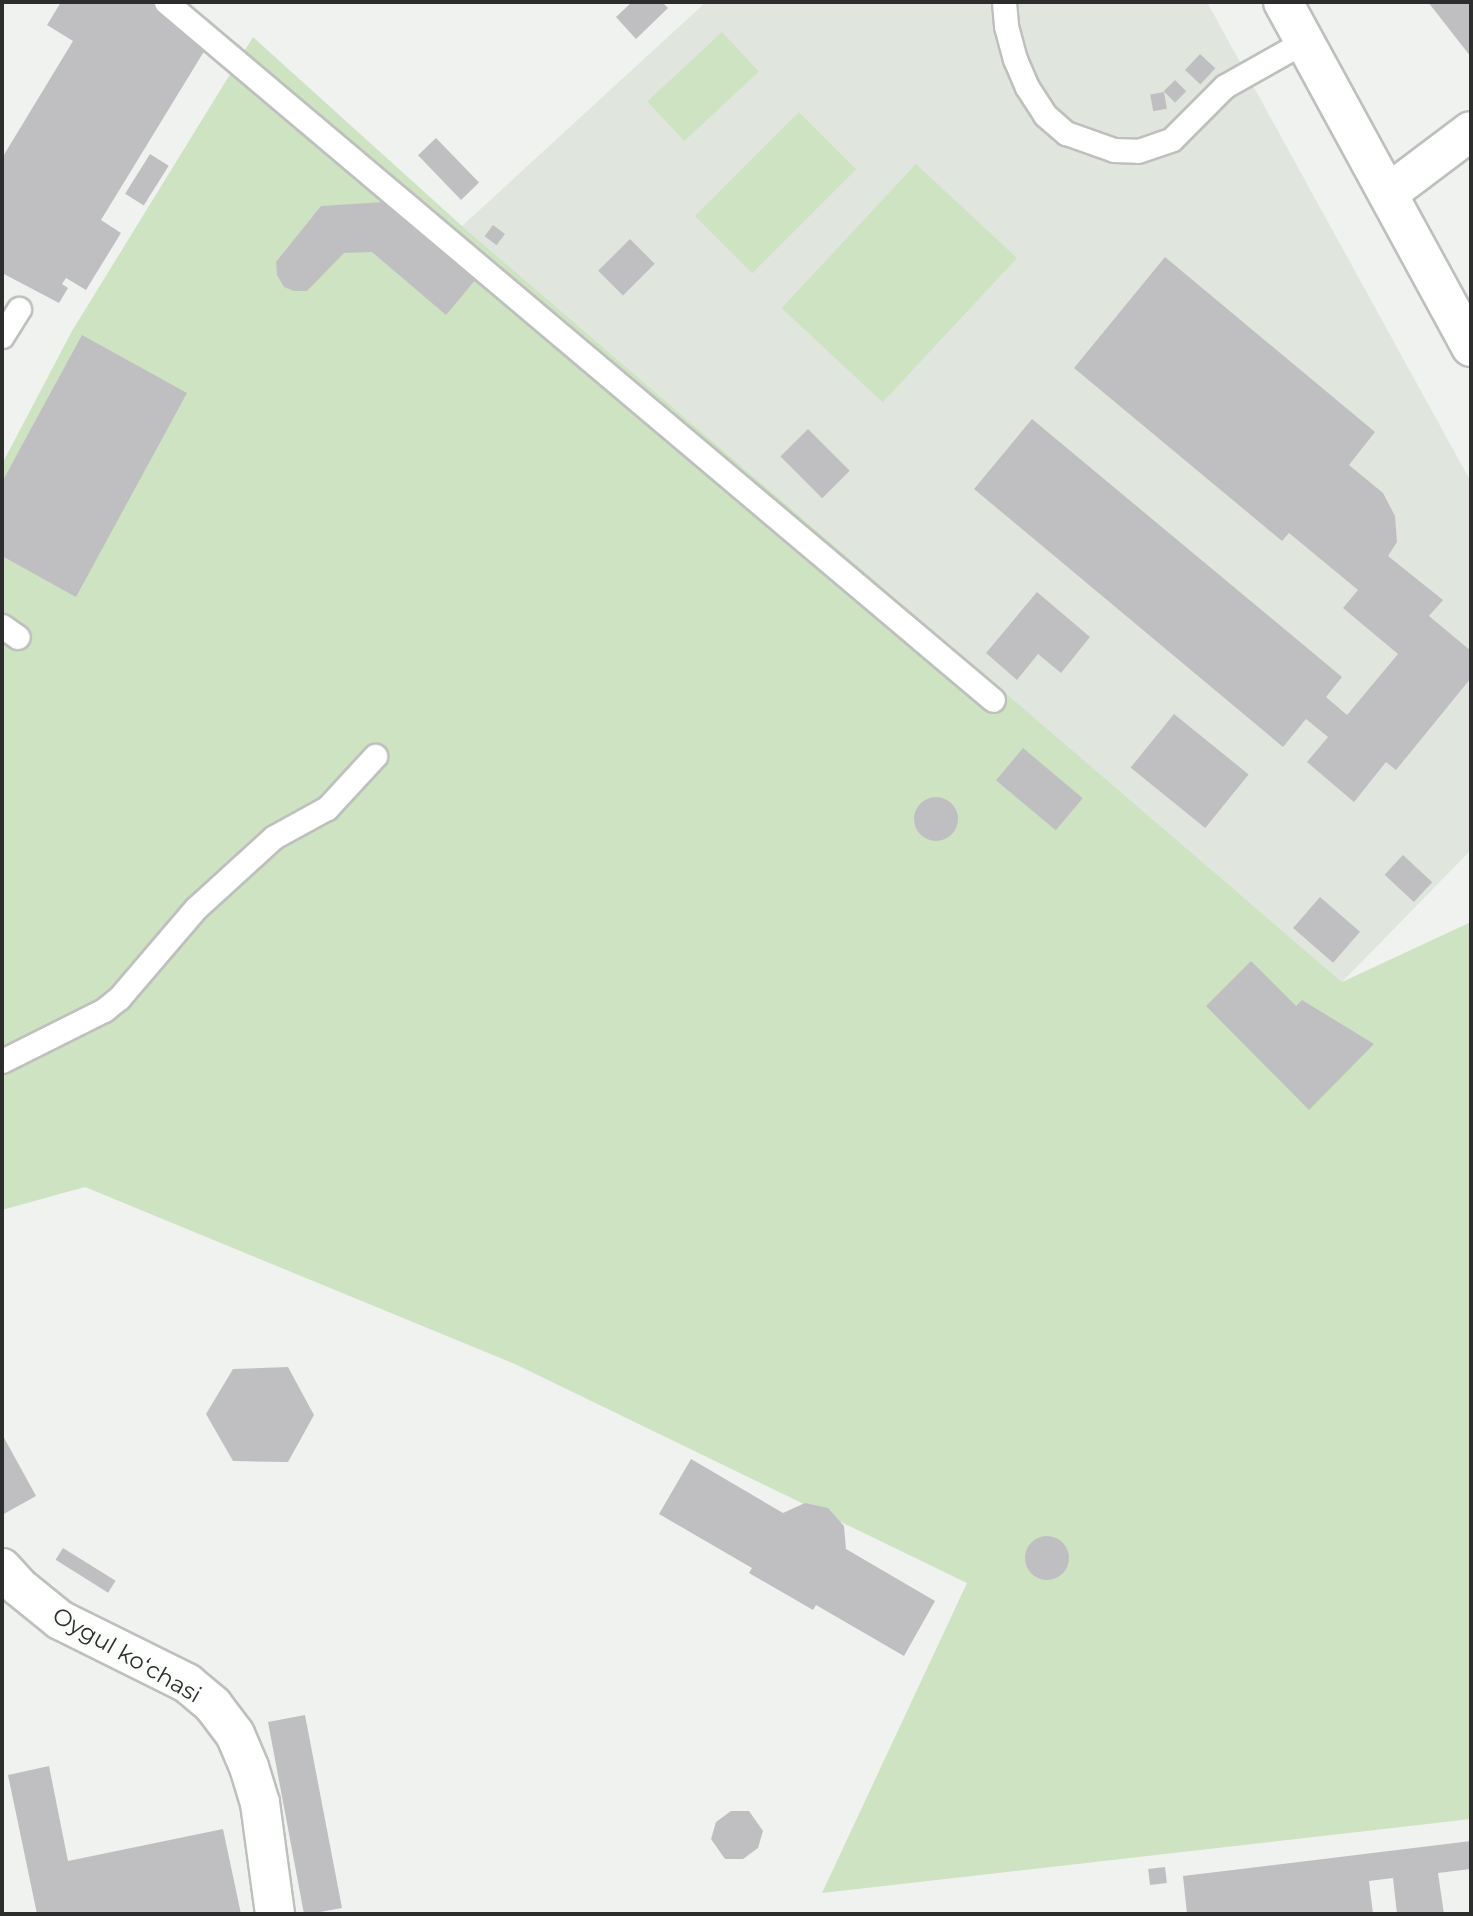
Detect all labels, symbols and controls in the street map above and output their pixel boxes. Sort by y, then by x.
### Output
street label: Oygul koʻchasi [48,1601,206,1709]

